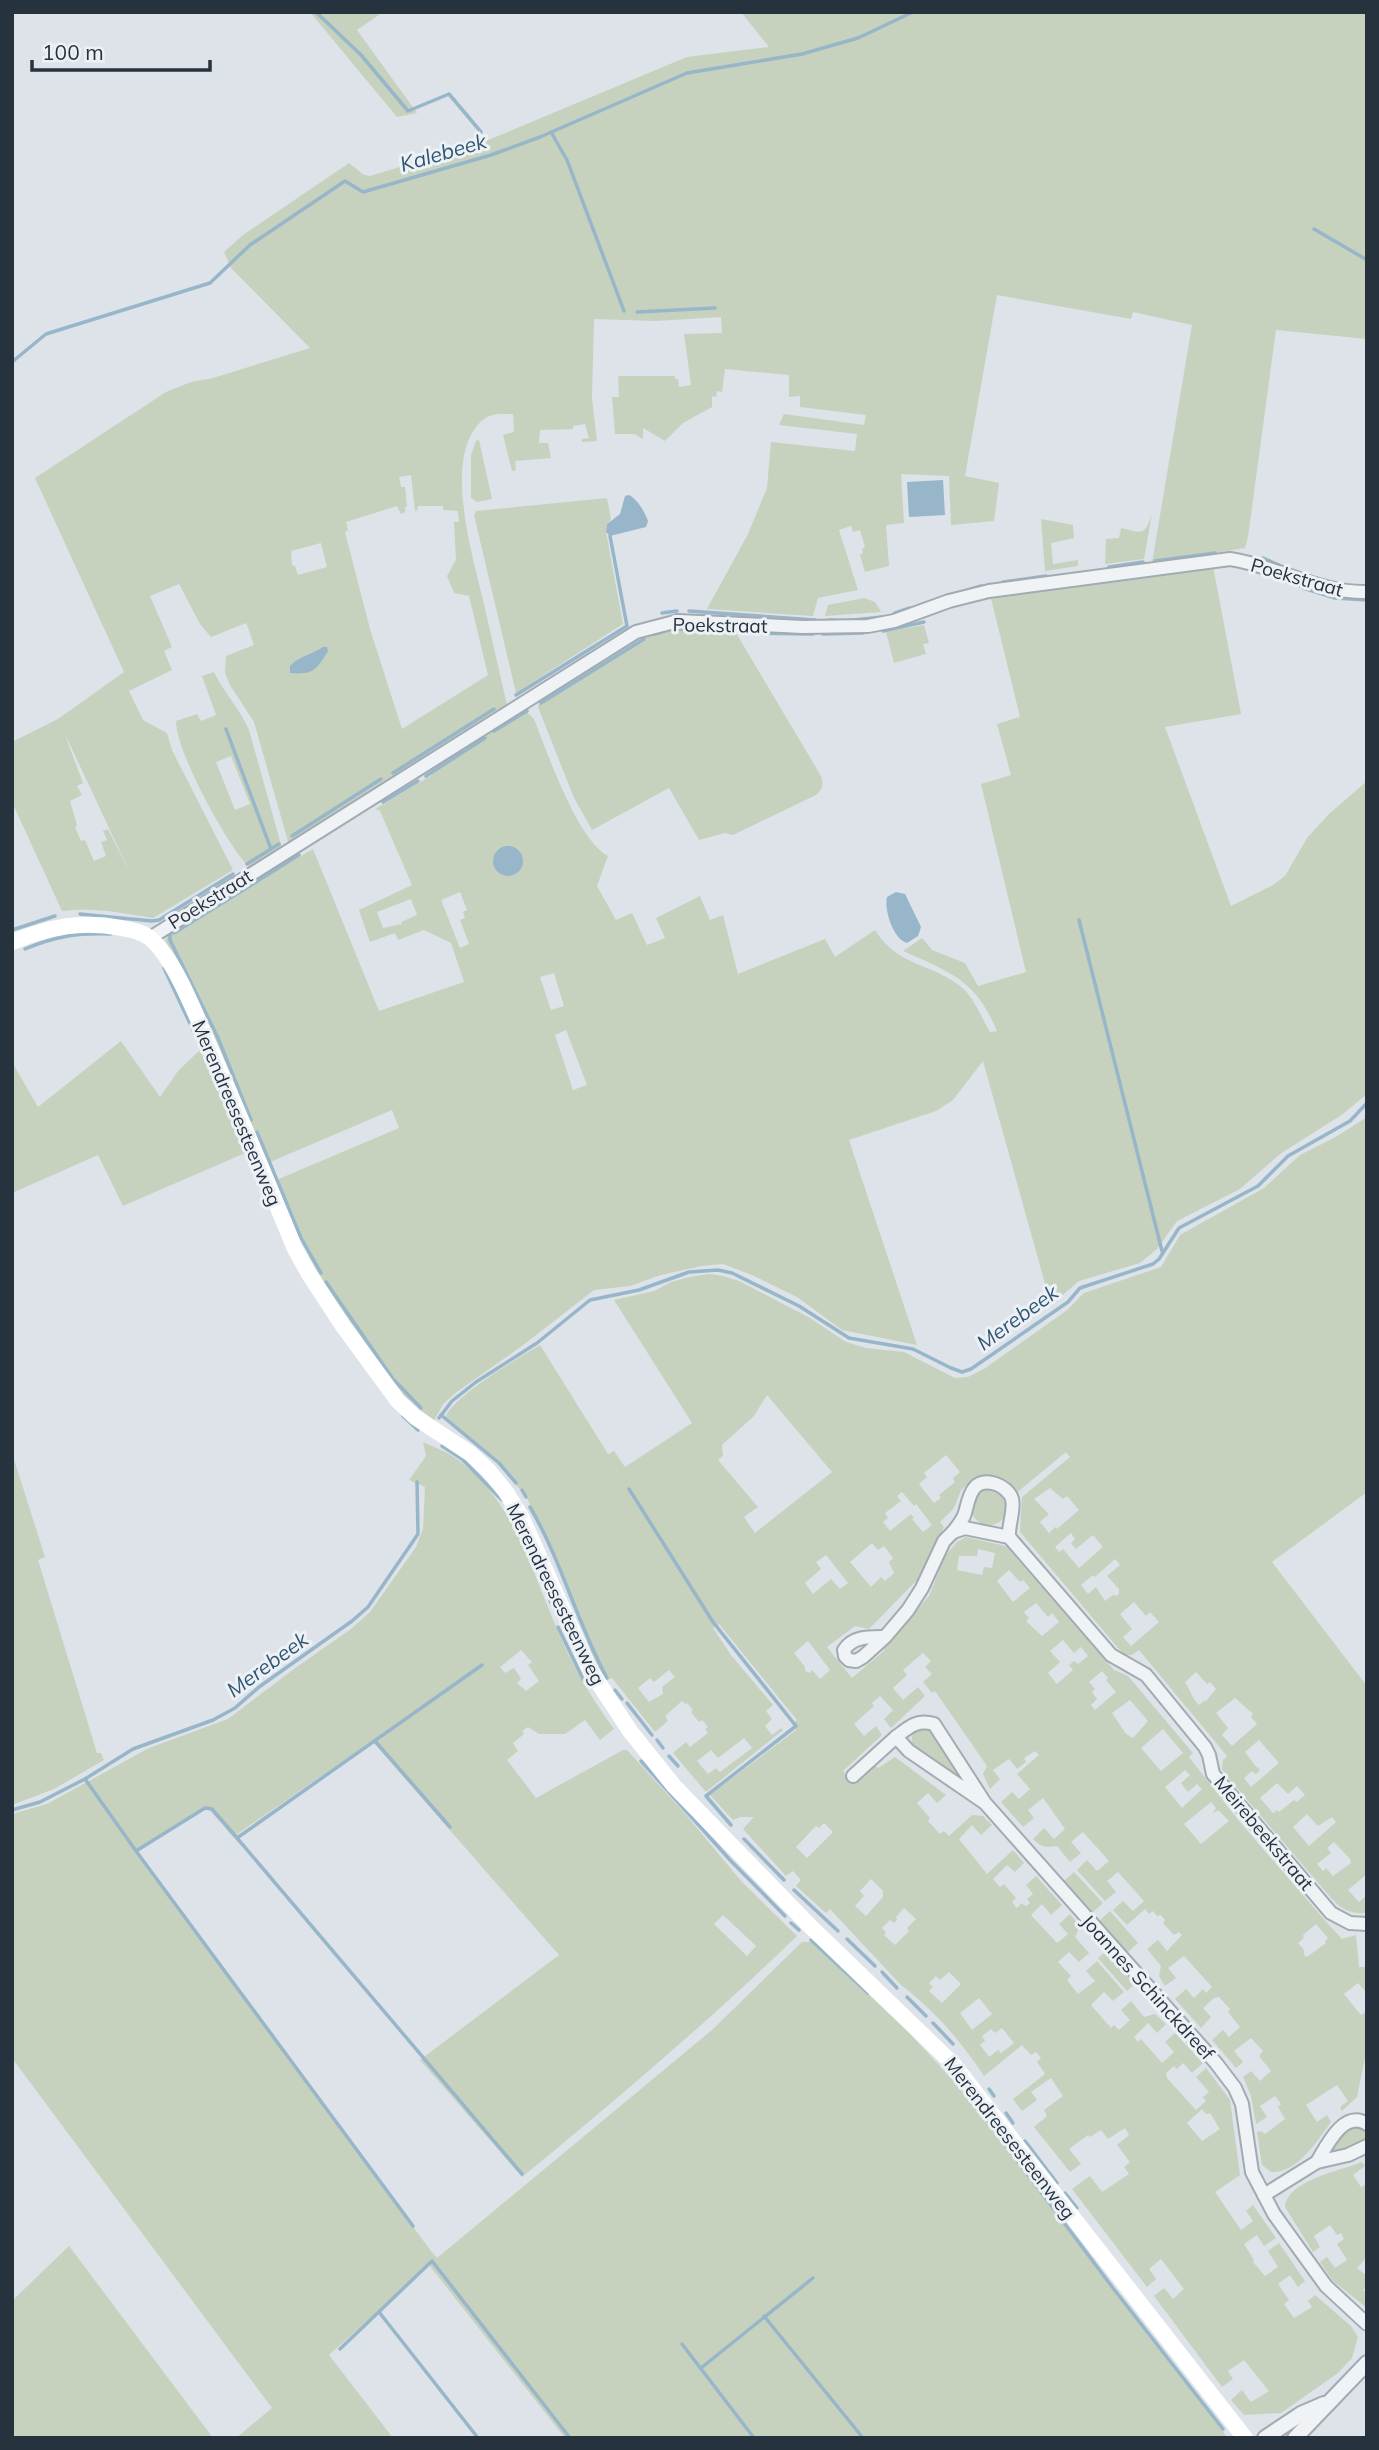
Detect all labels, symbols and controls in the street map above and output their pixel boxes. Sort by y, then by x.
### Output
scale bar [32,28,210,72]
text: 100 m [42,39,104,65]
water label: Kalebeek [397,127,490,177]
street label: Poekstraat [1248,552,1346,602]
street label: Poekstraat [672,612,768,638]
street label: Poekstraat [163,863,257,934]
street label: Merendreesesteenweg [187,1017,287,1209]
water label: Merebeek [971,1278,1064,1355]
street label: Merendreesesteenweg [502,1499,610,1689]
water label: Merebeek [221,1625,314,1702]
street label: Meirebeekstraat [1209,1771,1319,1895]
street label: Joannes Schinckdreef [1076,1909,1220,2065]
street label: Merendreesesteenweg [939,2052,1081,2224]

